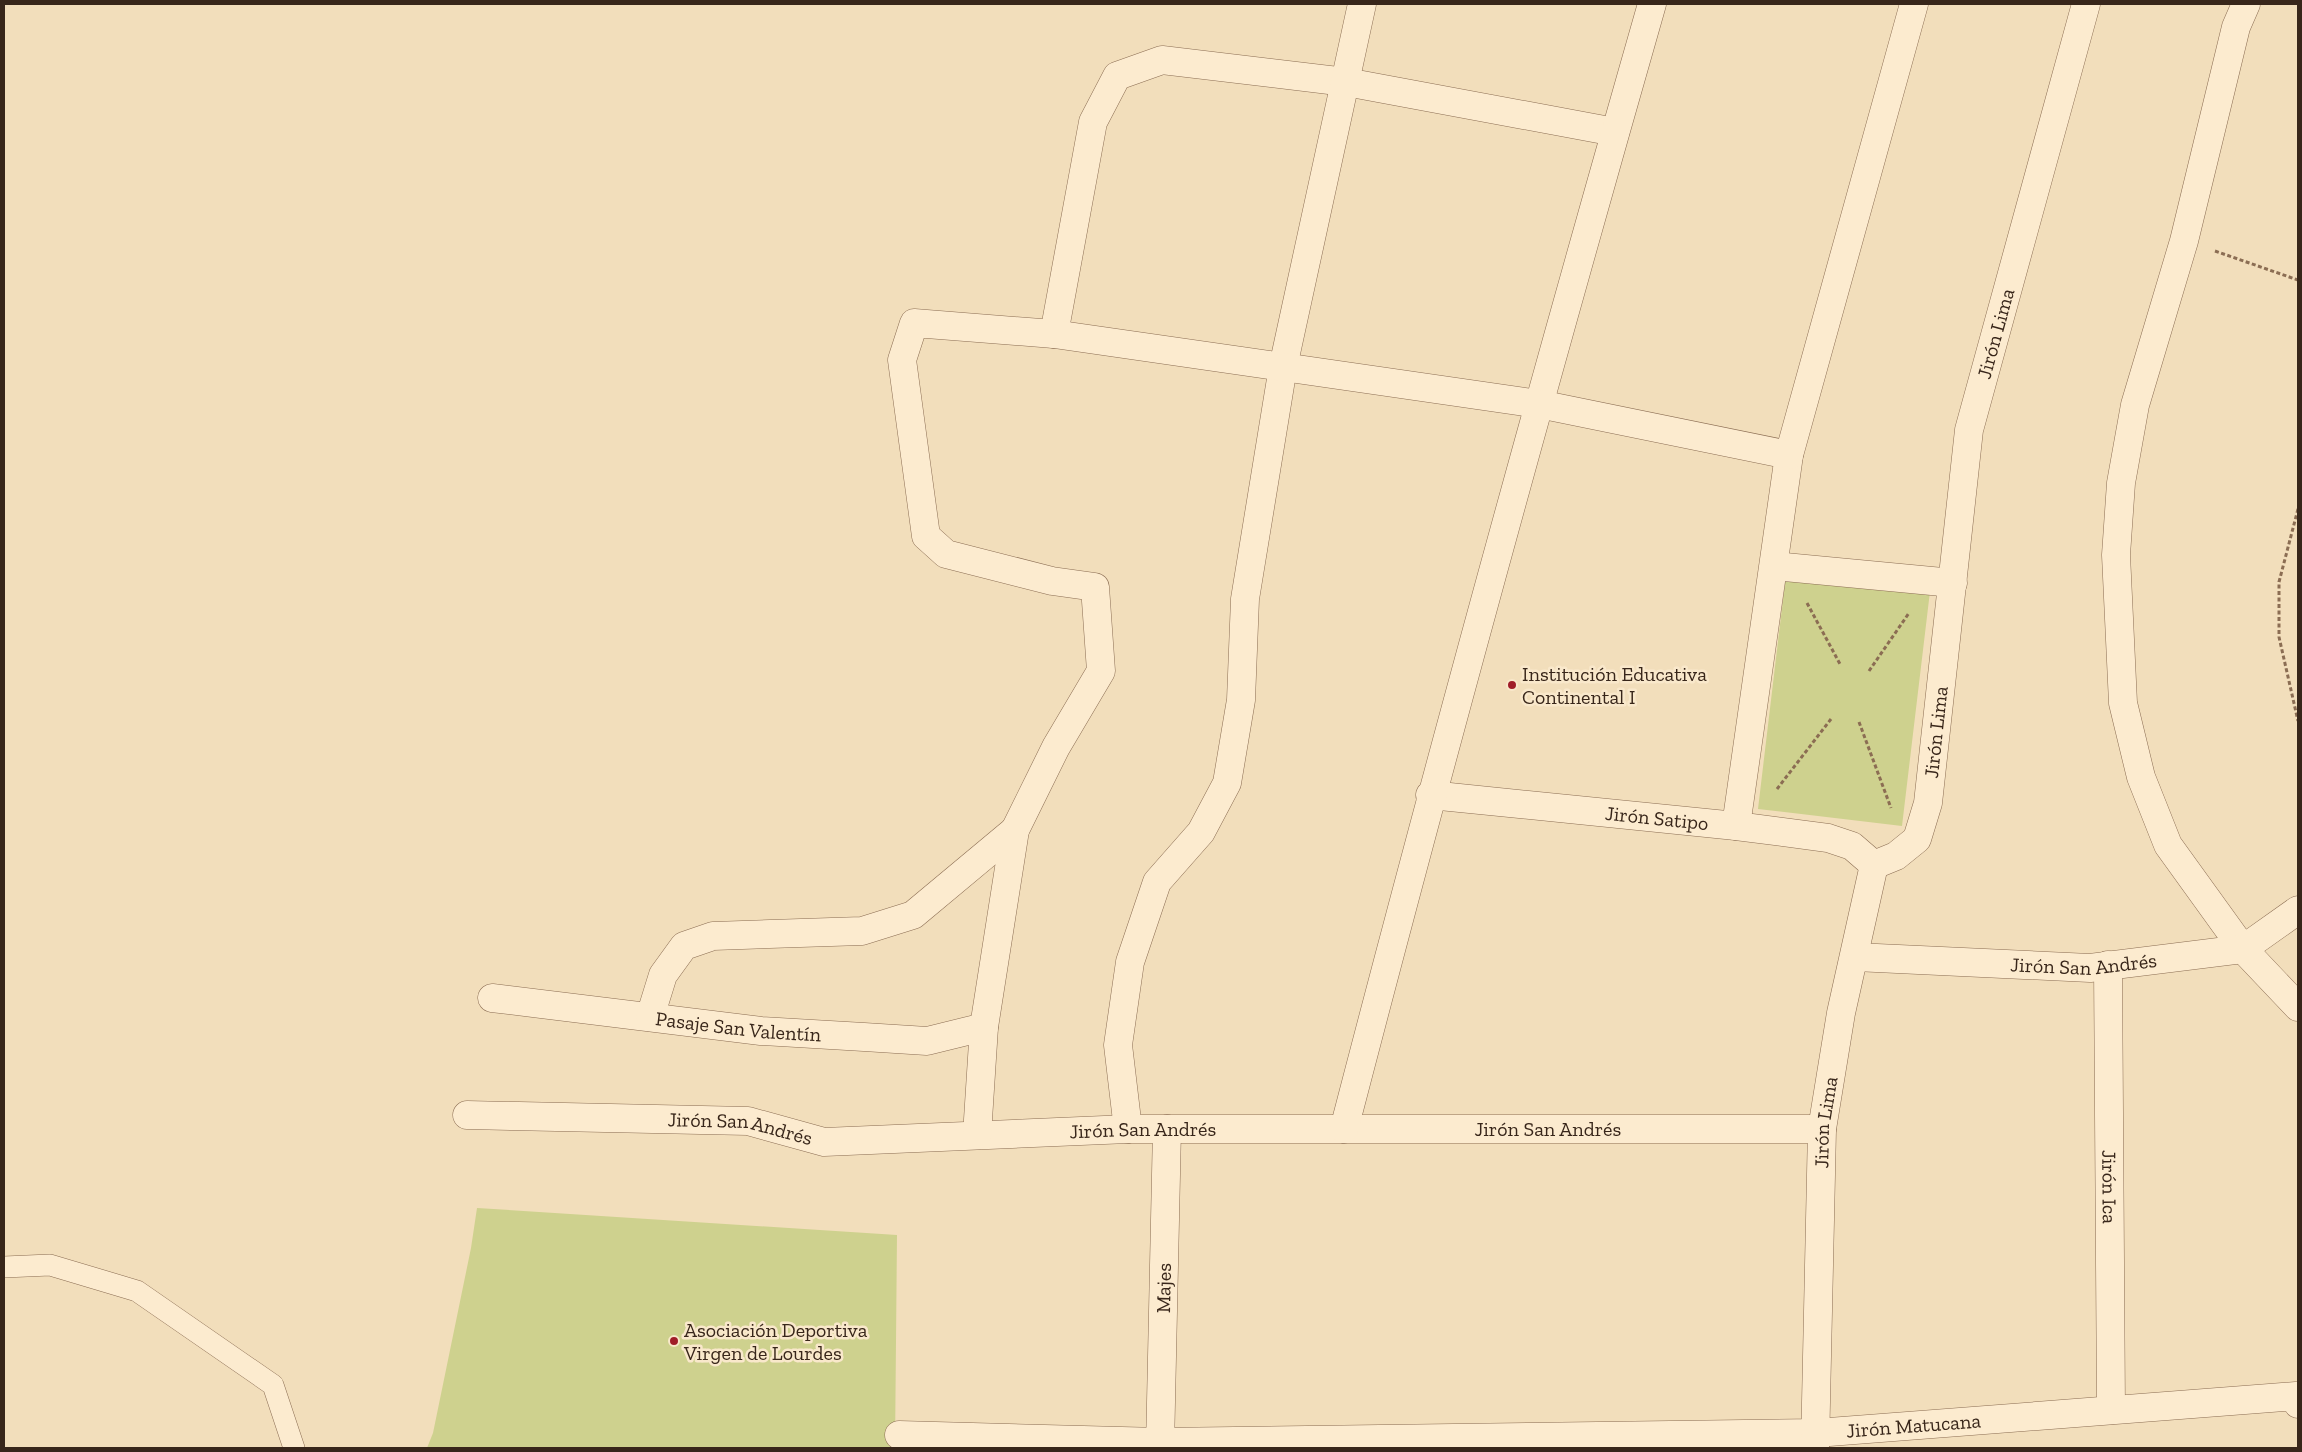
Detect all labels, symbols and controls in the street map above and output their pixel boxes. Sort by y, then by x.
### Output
street label: Jirón Lima [1972,285,2019,381]
place label: Institución Educativa Continental I [1522,662,1707,709]
marker: Institución Educativa Continental I [1506,679,1518,691]
street label: Jirón Lima [1919,684,1953,779]
street label: Jirón Satipo [1604,801,1710,835]
street label: Jirón San Andrés [2010,948,2158,980]
street label: Pasaje San Valentín [654,1006,822,1047]
street label: Jirón Lima [1809,1074,1842,1169]
street label: Jirón San Andrés [667,1107,815,1150]
street label: Jirón San Andrés [1069,1117,1216,1143]
street label: Jirón San Andrés [1474,1117,1621,1141]
street label: Jirón Ica [2097,1150,2122,1224]
street label: Majes [1151,1263,1176,1313]
place label: Asociación Deportiva Virgen de Lourdes [683,1318,868,1365]
marker: Asociación Deportiva Virgen de Lourdes [668,1335,680,1347]
street label: Jirón Matucana [1845,1408,1982,1443]

